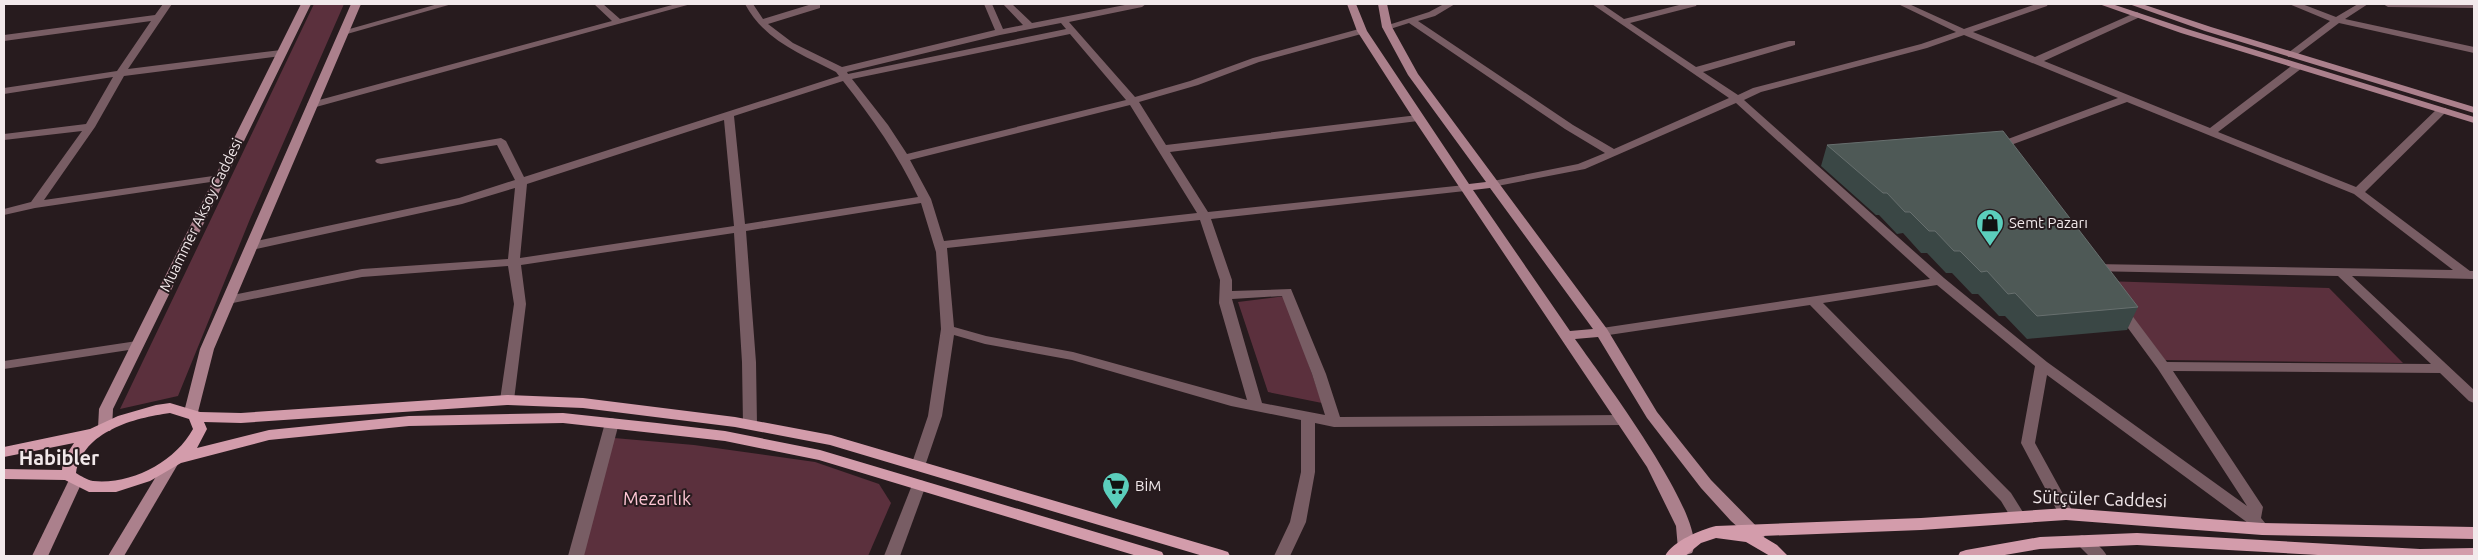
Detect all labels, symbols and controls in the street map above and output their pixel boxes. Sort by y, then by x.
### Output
street label: Muammer Aksoy Caddesi [156,135,245,294]
shop icon: Semt Pazarı [1975,208,2005,247]
place label: Semt Pazarı [2009,214,2088,231]
district label: Habibler [19,446,100,469]
supermarket icon: BİM [1101,471,1131,510]
place label: BİM [1135,477,1161,494]
street label: Sütçüler Caddesi [2032,486,2168,510]
park label: Mezarlık [623,488,691,508]

